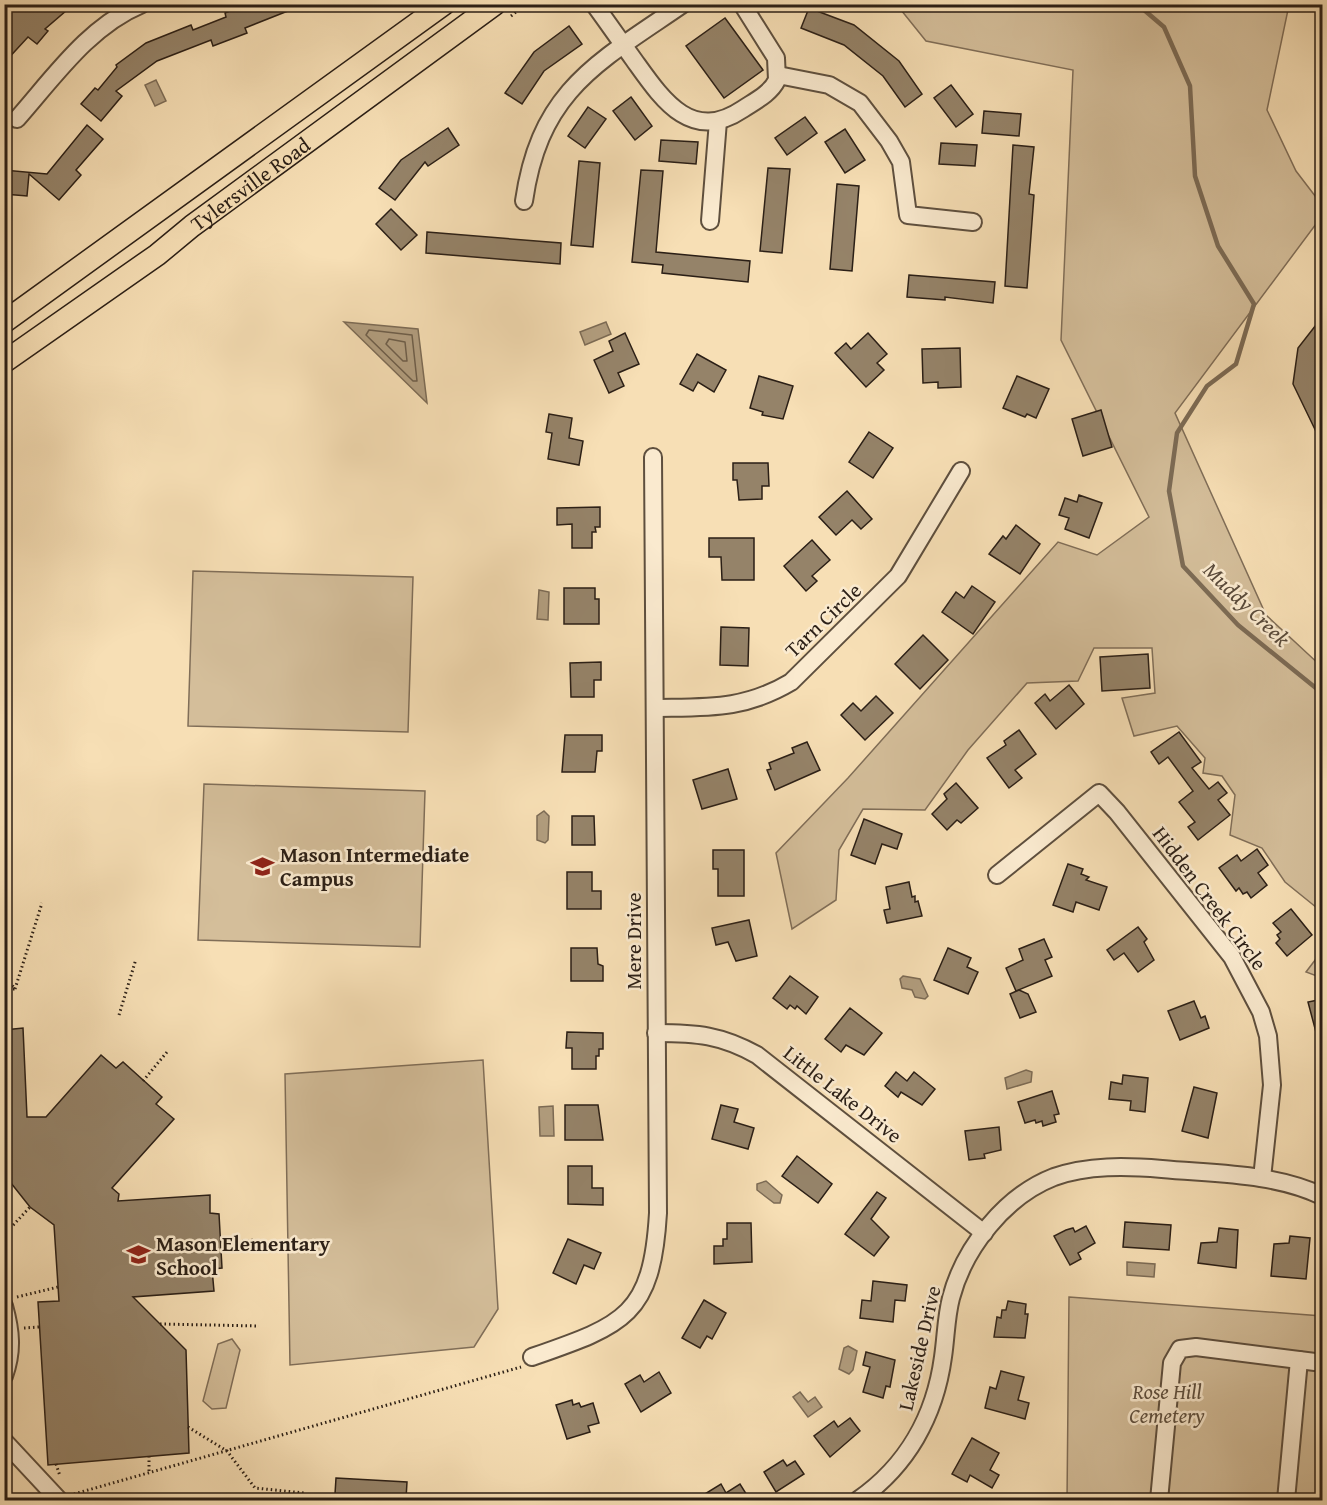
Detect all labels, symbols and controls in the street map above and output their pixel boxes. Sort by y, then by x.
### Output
street label: Tylersville Road [184,129,317,238]
water label: Muddy Creek [1196,554,1298,654]
street label: Tarn Circle [778,575,869,665]
street label: Hidden Creek Circle [1145,819,1275,977]
place label: Mason Intermediate Campus [280,839,469,894]
school or university icon: Mason Intermediate Campus [249,853,275,879]
street label: Mere Drive [618,892,649,990]
street label: Little Lake Drive [777,1038,909,1150]
place label: Mason Elementary School [156,1228,330,1283]
school or university icon: Mason Elementary School [125,1242,151,1268]
street label: Lakeside Drive [890,1282,948,1414]
park label: Rose Hill Cemetery [1129,1376,1205,1431]

